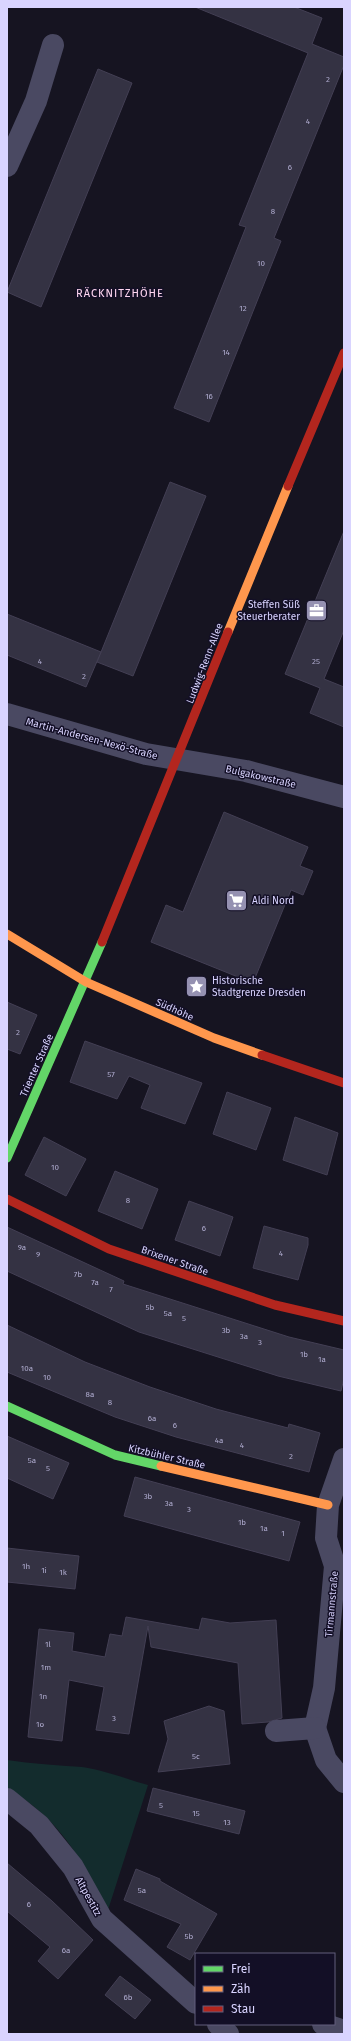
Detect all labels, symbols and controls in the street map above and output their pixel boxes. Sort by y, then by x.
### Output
house number: 2 [326,75,330,84]
house number: 4 [306,117,311,126]
house number: 6 [288,163,292,172]
house number: 8 [271,207,276,216]
house number: 10 [257,259,265,268]
district label: RÄCKNITZHÖHE [76,286,164,300]
house number: 12 [239,304,247,313]
house number: 14 [222,348,231,357]
house number: 16 [205,392,213,401]
office icon: Steffen Süß Steuerberater [303,597,329,623]
place label: Steffen Süß Steuerberater [237,599,300,623]
street label: Ludwig-Renn-Allee [184,621,226,705]
house number: 4 [38,657,43,666]
house number: 25 [312,657,320,666]
house number: 2 [82,672,86,681]
street label: Martin-Andersen-Nexö-Straße [25,716,159,762]
street label: Bulgakowstraße [224,763,297,791]
supermarket icon: Aldi Nord [224,887,250,913]
place label: Aldi Nord [252,895,294,907]
place icon: Historische Stadtgrenze Dresden [183,973,209,999]
place label: Historische Stadtgrenze Dresden [212,975,306,999]
street label: Südhöhe [154,996,195,1024]
house number: 2 [16,1028,20,1037]
street label: Trienter Straße [18,1032,56,1099]
house number: 57 [107,1070,115,1079]
house number: 10 [51,1163,59,1172]
house number: 8 [126,1196,131,1205]
house number: 6 [202,1224,206,1233]
house number: 9a [18,1243,26,1252]
street label: Brixener Straße [140,1244,210,1278]
house number: 4 [279,1249,284,1258]
house number: 9 [36,1250,40,1259]
house number: 7b [74,1270,82,1279]
house number: 7a [91,1278,99,1287]
house number: 7 [109,1285,113,1294]
house number: 5b [146,1303,155,1312]
house number: 5a [164,1309,172,1318]
house number: 5 [182,1314,186,1323]
house number: 3b [222,1326,231,1335]
house number: 3a [240,1332,248,1341]
house number: 3 [258,1338,262,1347]
house number: 1b [300,1350,308,1359]
house number: 1a [318,1355,326,1364]
house number: 10a [21,1364,33,1373]
house number: 10 [43,1373,51,1382]
house number: 8a [86,1390,94,1399]
house number: 8 [108,1398,113,1407]
house number: 6a [148,1414,156,1423]
house number: 6 [173,1421,177,1430]
house number: 4a [215,1436,223,1445]
house number: 4 [240,1441,245,1450]
street label: Kitzbühler Straße [127,1442,206,1472]
house number: 2 [289,1452,293,1461]
house number: 5a [28,1456,36,1465]
house number: 5 [46,1464,50,1473]
house number: 3b [144,1492,153,1501]
house number: 3a [165,1499,173,1508]
house number: 3 [187,1505,191,1514]
house number: 1b [238,1518,246,1527]
house number: 1a [260,1524,268,1533]
house number: 1 [281,1529,285,1538]
house number: 1h [22,1562,30,1571]
house number: 1i [41,1566,47,1575]
house number: 1k [59,1568,68,1577]
street label: Tirmannstraße [323,1571,341,1638]
house number: 1l [45,1640,52,1649]
house number: 1m [41,1663,51,1672]
house number: 1n [39,1692,47,1701]
house number: 3 [112,1714,116,1723]
house number: 1o [36,1720,44,1729]
house number: 5c [192,1752,200,1761]
house number: 5 [159,1801,163,1810]
house number: 15 [192,1809,200,1818]
house number: 13 [223,1818,231,1827]
street label: Altpestitz [73,1875,104,1919]
house number: 5a [138,1886,146,1895]
house number: 6 [27,1900,31,1909]
house number: 5b [185,1932,194,1941]
house number: 6a [62,1946,70,1955]
legend [195,1953,335,2025]
text: Frei [231,1962,251,1976]
text: Zäh [231,1982,251,1996]
house number: 6b [123,1993,133,2002]
text: Stau [231,2002,255,2016]

